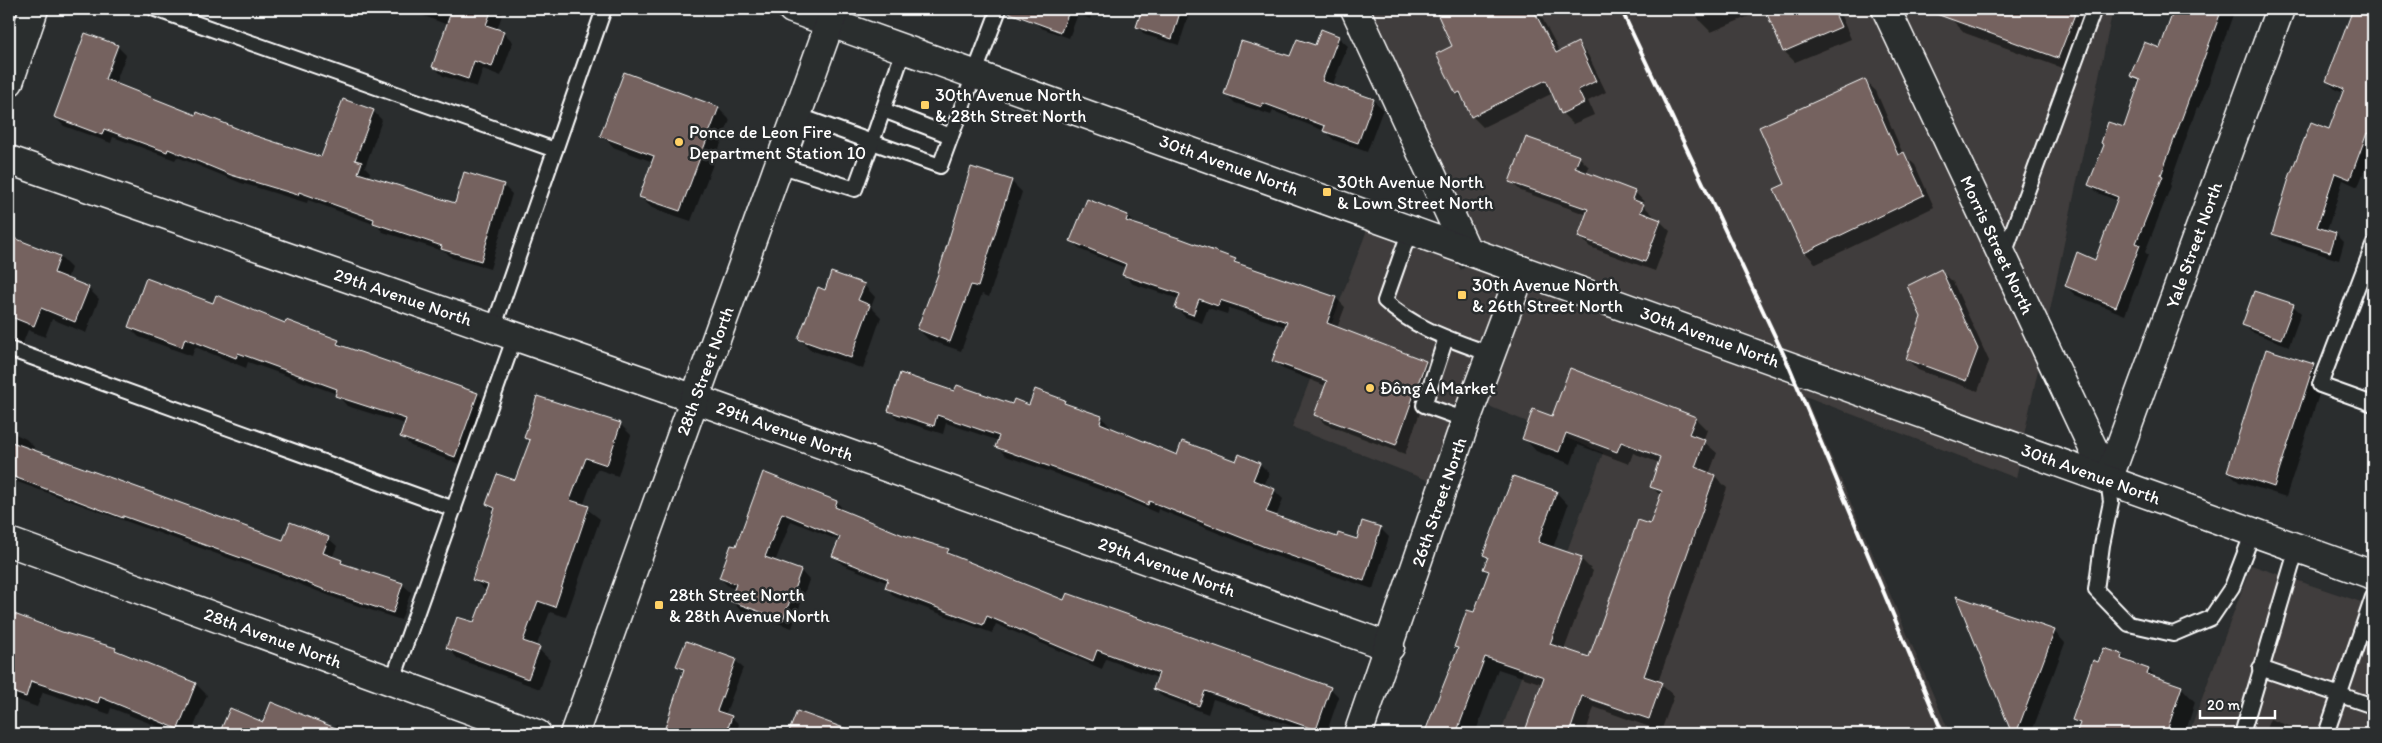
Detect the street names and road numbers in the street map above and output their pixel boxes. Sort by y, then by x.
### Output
street label: 30th Avenue North [1156,130,1302,201]
street label: Morris Street North [1955,172,2039,318]
street label: Yale Street North [2161,179,2227,311]
street label: 29th Avenue North [331,263,475,331]
street label: 30th Avenue North [1637,302,1783,373]
street label: 28th Street North [671,303,739,439]
street label: 29th Avenue North [713,396,857,466]
street label: 26th Street North [1407,434,1471,570]
street label: 30th Avenue North [2018,439,2164,510]
street label: 29th Avenue North [1095,532,1239,602]
street label: 28th Avenue North [201,603,345,673]

